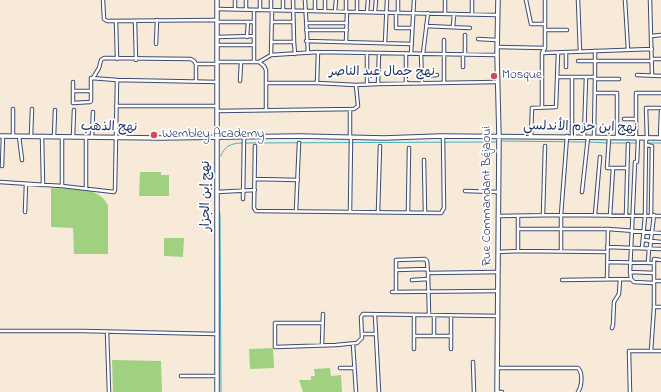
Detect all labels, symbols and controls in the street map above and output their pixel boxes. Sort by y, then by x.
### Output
street label: نهج جمال عبد الناصر [329,65,435,81]
place label: Mosque [502,68,542,84]
marker: Mosque [489,71,499,81]
street label: نهج ابن حزم الأندلسي [523,119,637,137]
street label: نهج الذهب [81,120,137,136]
street label: Rue Commandant Béjaoui [480,126,496,266]
place label: Wembley Academy [162,127,264,143]
marker: Wembley Academy [149,130,159,140]
street label: نهج إبن الجزار [199,161,215,231]

